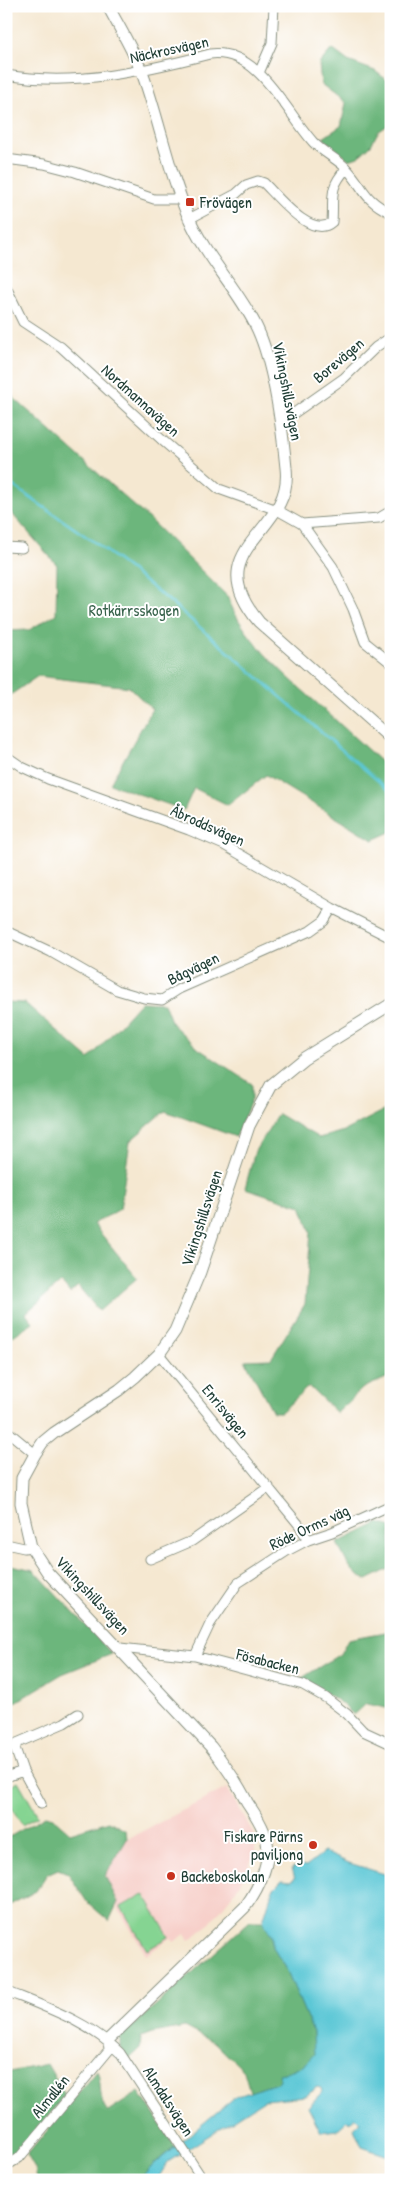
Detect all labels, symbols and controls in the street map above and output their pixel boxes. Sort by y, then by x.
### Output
street label: Näckrosvägen [128,30,210,68]
place label: Frövägen [199,191,252,213]
marker: Frövägen [184,196,196,208]
street label: Borevägen [308,332,368,388]
street label: Vikingshillsvägen [268,340,308,442]
street label: Nordmannavägen [97,359,185,441]
park label: Rotkärrsskogen [89,599,179,621]
street label: Åbroddsvägen [167,799,249,851]
street label: Bågvägen [164,946,222,990]
street label: Vikingshillsvägen [175,1167,227,1269]
street label: Enrisvägen [197,1379,255,1443]
street label: Röde Orms väg [266,1499,352,1555]
street label: Vikingshillsvägen [51,1551,135,1639]
street label: Fösabacken [233,1642,302,1679]
place label: Fiskare Pärns paviljong [224,1825,303,1865]
marker: Fiskare Pärns paviljong [307,1839,319,1851]
place label: Backeboskolan [181,1865,265,1887]
marker: Backeboskolan [165,1870,177,1882]
street label: Almdalsvägen [138,2062,200,2140]
street label: Almallén [26,2070,74,2122]

